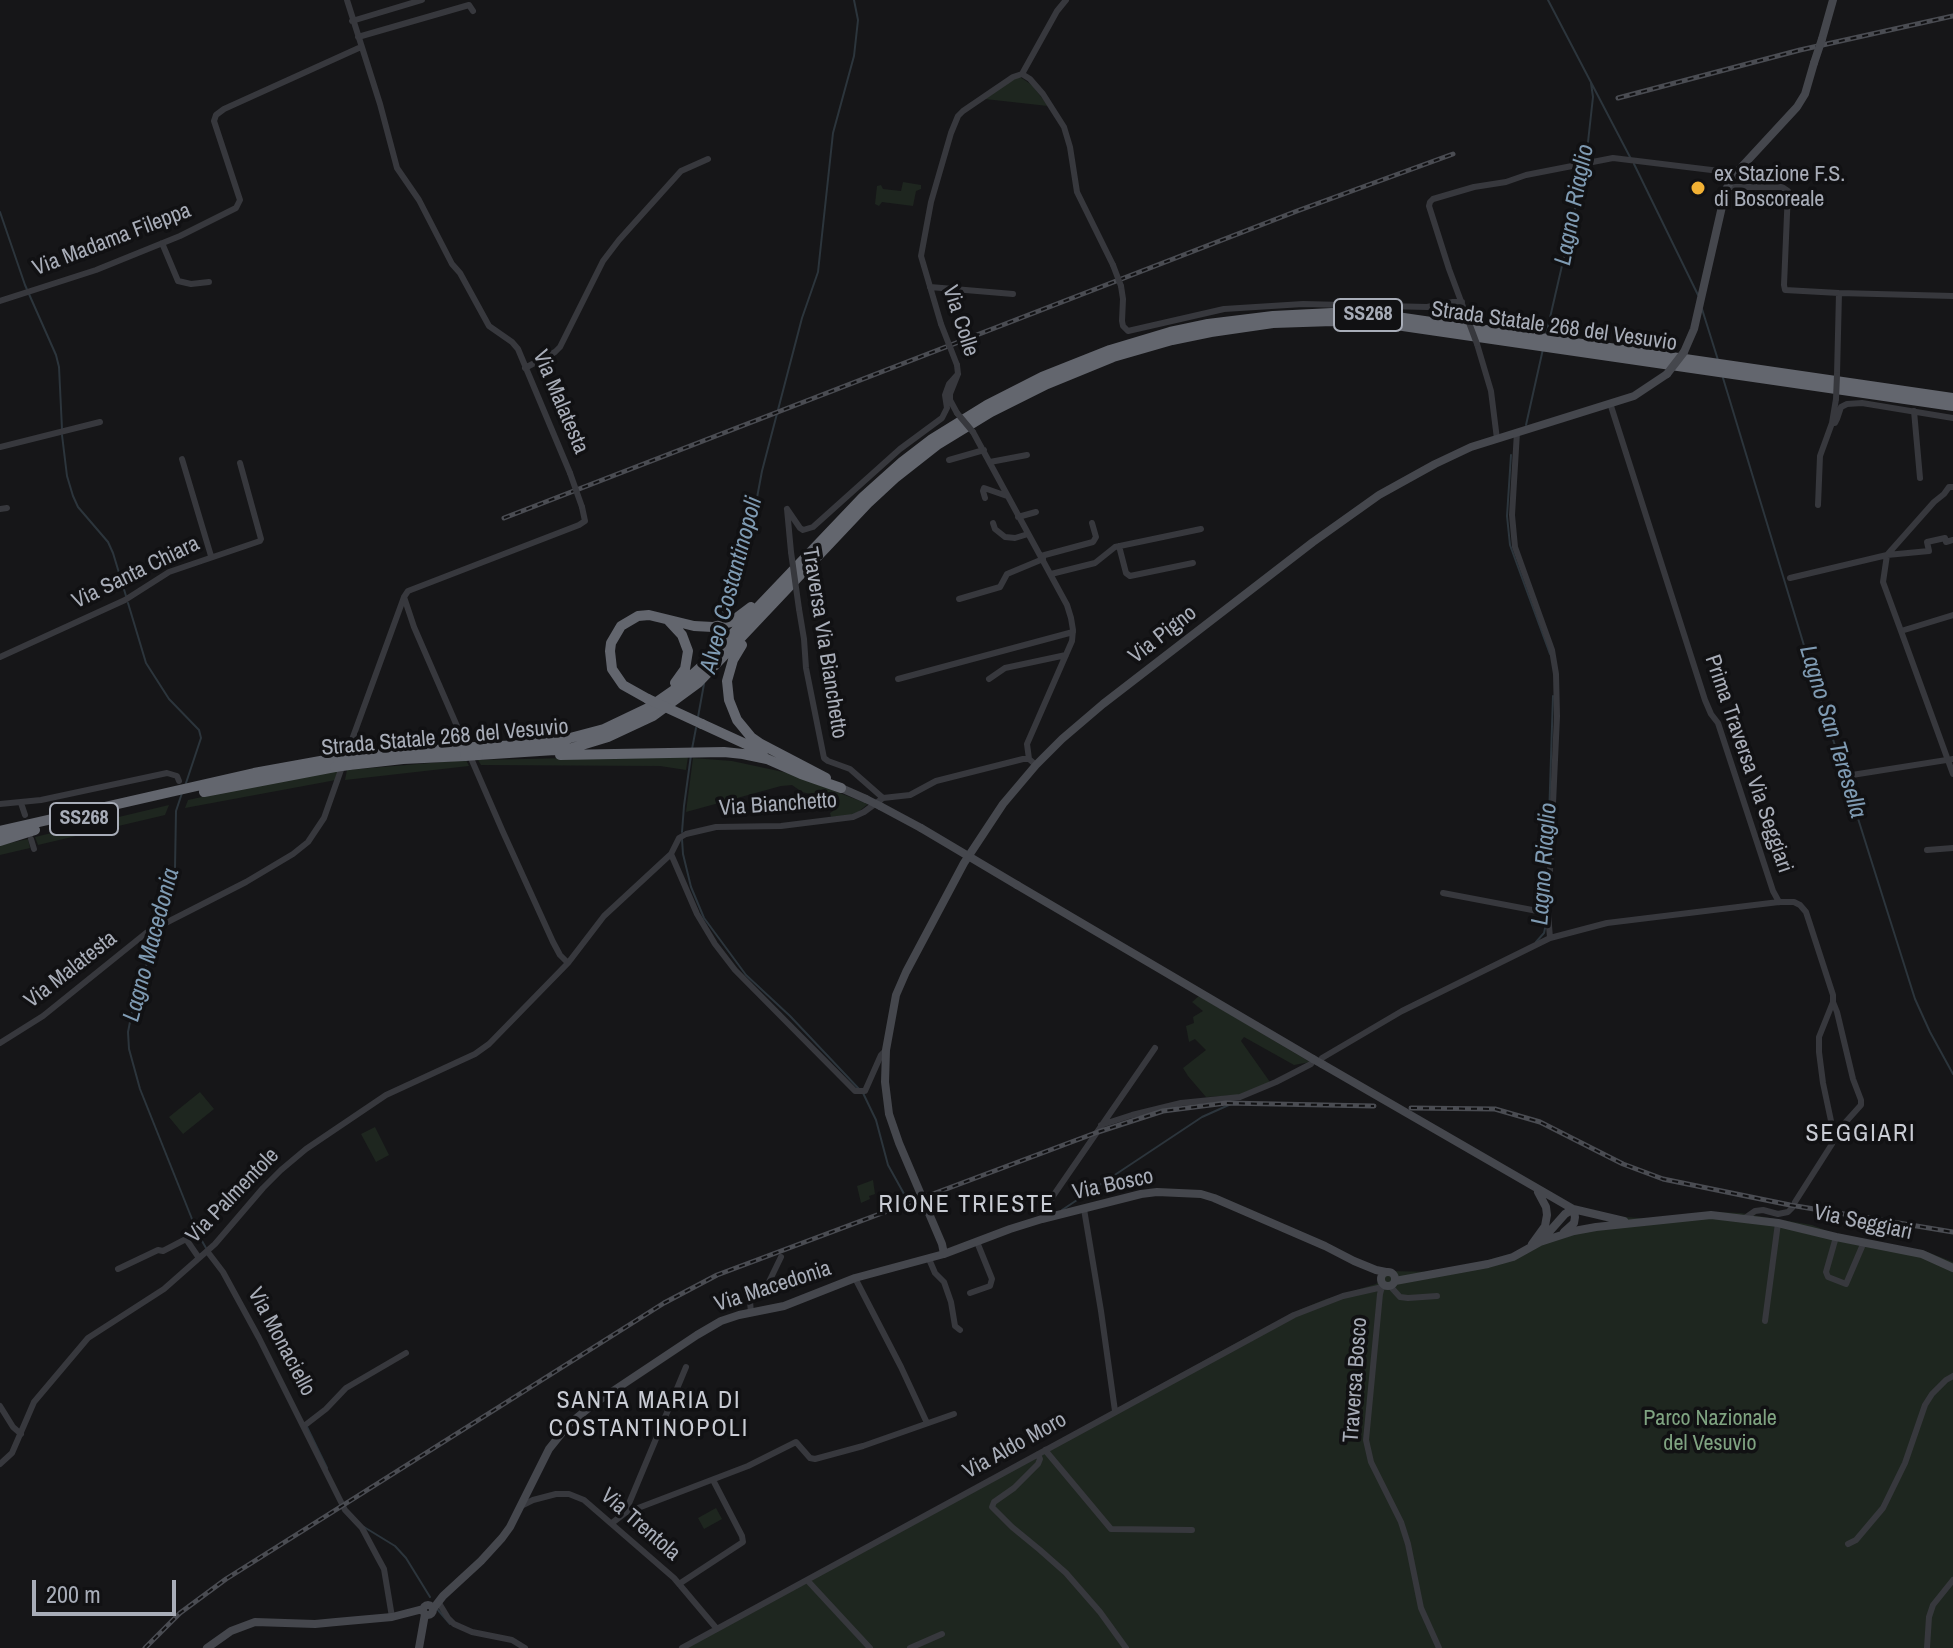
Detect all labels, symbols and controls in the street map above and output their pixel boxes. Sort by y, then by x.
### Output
water label: Lagno Riaglio [1549,142,1601,268]
place label: ex Stazione F.S. di Boscoreale [1714,162,1845,214]
marker: ex Stazione F.S. di Boscoreale [1689,179,1707,197]
street label: Via Madama Fileppa [29,198,195,282]
street label: Via Colle [936,282,984,360]
street label: Strada Statale 268 del Vesuvio [1429,297,1679,357]
road number: SS268 [1334,299,1402,331]
street label: Via Malatesta [526,346,594,458]
water label: Alveo Costantinopoli [695,494,769,676]
street label: Via Santa Chiara [68,531,204,615]
street label: Traversa Via Bianchetto [796,545,852,741]
street label: Via Pigno [1124,600,1202,670]
water label: Lagno San Teresella [1792,642,1872,822]
street label: Prima Traversa Via Seggiari [1698,652,1798,876]
street label: Strada Statale 268 del Vesuvio [320,714,570,762]
street label: Via Bianchetto [718,788,838,822]
water label: Lagno Riaglio [1526,802,1564,926]
road number: SS268 [50,803,118,835]
water label: Lagno Macedonia [118,865,186,1025]
street label: Via Malatesta [20,926,122,1014]
district label: SEGGIARI [1805,1121,1917,1149]
street label: Via Palmentole [181,1143,285,1249]
street label: Via Bosco [1070,1164,1156,1206]
district label: RIONE TRIESTE [879,1192,1055,1220]
street label: Via Seggiari [1811,1200,1915,1246]
street label: Via Macedonia [711,1256,835,1318]
street label: Via Monaciello [241,1283,321,1401]
street label: Traversa Bosco [1338,1316,1374,1444]
district label: SANTA MARIA DI COSTANTINOPOLI [549,1388,749,1444]
park label: Parco Nazionale del Vesuvio [1643,1406,1777,1458]
street label: Via Aldo Moro [959,1407,1071,1485]
street label: Via Trentola [595,1483,685,1567]
scale bar [36,1564,180,1614]
text: 200 m [46,1578,101,1610]

